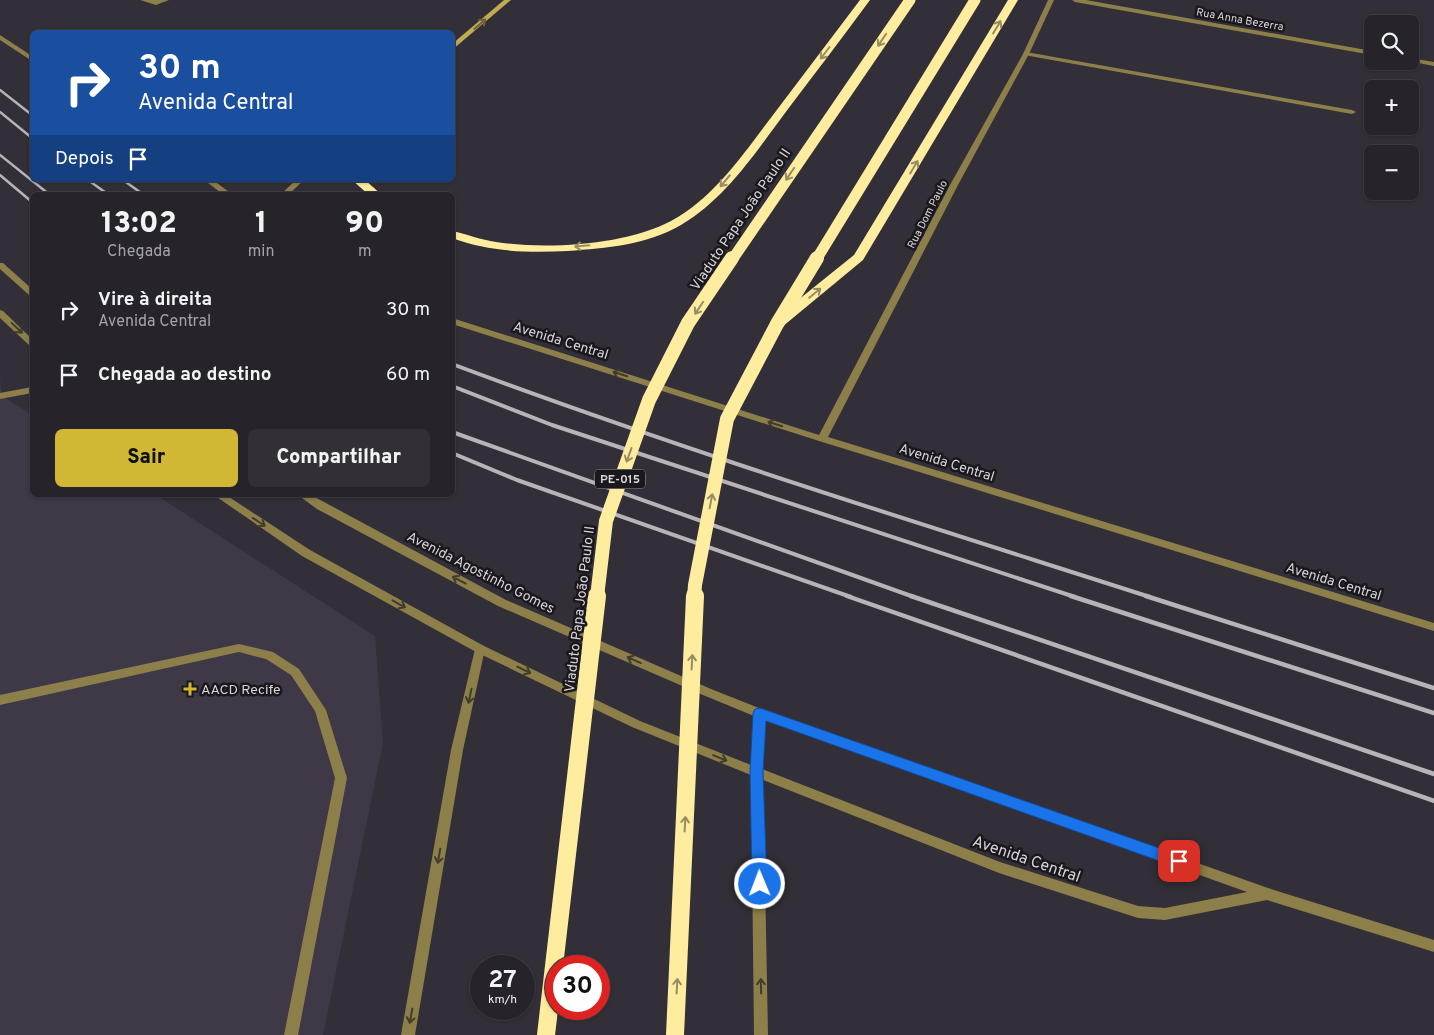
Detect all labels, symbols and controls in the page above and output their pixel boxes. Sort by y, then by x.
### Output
street label: Rua Anna Bezerra [1195,5,1285,35]
map controls [1364,15,1419,200]
button: search [1364,15,1419,70]
one-way arrow [474,18,487,30]
one-way arrow [993,21,1003,35]
one-way arrow [877,33,887,47]
one-way arrow [820,46,830,60]
text: 30 m [138,47,221,91]
icon: right [55,50,120,115]
button: + [1364,80,1419,135]
text: Avenida Central [138,90,293,117]
icon: arrive [124,145,152,173]
button: − [1364,145,1419,200]
street label: Viaduto Papa João Paulo II [687,146,795,294]
text: Depois [55,147,114,171]
one-way arrow [909,160,919,174]
one-way arrow [785,167,795,181]
one-way arrow [719,174,730,187]
street label: Rua Dom Paulo [905,178,951,251]
text: 13:02 [101,206,177,243]
text: 1 [255,206,267,243]
text: 90 [345,206,384,243]
one-way arrow [574,241,590,251]
text: Chegada [107,242,171,262]
text: min [248,242,274,262]
text: m [358,242,371,262]
text: Vire à direita [98,288,212,312]
one-way arrow [808,288,821,299]
icon: right [55,296,83,324]
text: 30 m [386,298,430,322]
one-way arrow [693,301,703,315]
text: Avenida Central [98,312,211,332]
street label: Avenida Central [511,319,610,364]
one-way arrow [10,322,23,334]
icon: arrive [55,361,83,389]
text: Chegada ao destino [98,363,272,387]
text: 60 m [386,363,430,387]
one-way arrow [613,369,629,379]
one-way arrow [768,419,783,428]
button: Sair [55,429,238,487]
button: Compartilhar [248,429,430,487]
street label: Avenida Central [897,441,996,486]
one-way arrow [624,447,633,462]
road number: PE-015 [595,469,645,488]
one-way arrow [707,493,717,509]
one-way arrow [252,517,266,527]
street label: Viaduto Papa João Paulo II [562,525,599,693]
street label: Avenida Agostinho Gomes [404,529,557,618]
street label: Avenida Central [1284,560,1383,605]
one-way arrow [452,575,467,584]
one-way arrow [392,600,406,610]
one-way arrow [687,654,696,670]
one-way arrow [627,655,642,665]
one-way arrow [516,666,531,675]
marker: AACD Recife [183,682,197,696]
place label: AACD Recife [201,682,280,699]
one-way arrow [465,688,474,704]
one-way arrow [712,753,727,763]
one-way arrow [680,816,689,832]
street label: Avenida Central [970,832,1083,888]
pin [1158,840,1200,882]
one-way arrow [433,847,443,863]
icon: arrive [1165,847,1193,875]
position arrow [733,857,785,909]
speed limit sign: 30 [545,955,610,1020]
text: 27 [488,965,517,997]
one-way arrow [673,979,682,995]
one-way arrow [756,979,766,995]
text: km/h [488,992,517,1008]
one-way arrow [406,1007,416,1023]

